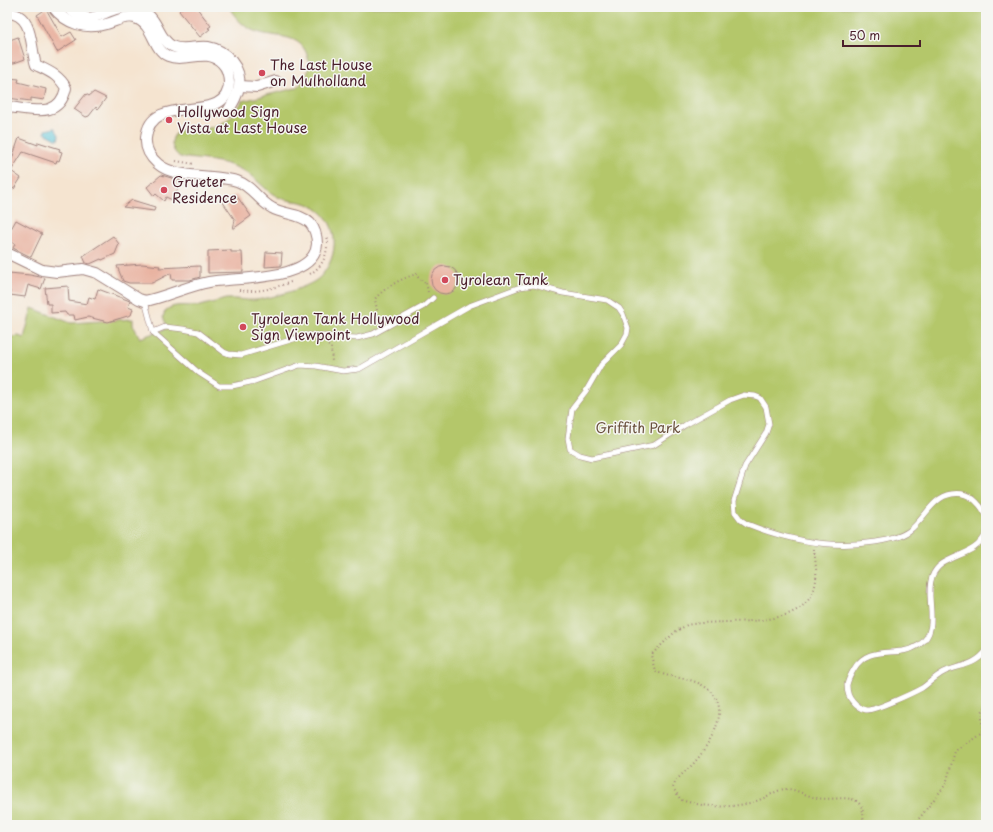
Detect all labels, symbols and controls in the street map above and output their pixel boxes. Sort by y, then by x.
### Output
scale bar [843,22,920,48]
text: 50 m [849,26,880,44]
place label: The Last House on Mulholland [270,54,373,91]
marker: The Last House on Mulholland [257,68,267,78]
place label: Hollywood Sign Vista at Last House [177,101,308,138]
marker: Hollywood Sign Vista at Last House [164,115,174,125]
place label: Grueter Residence [172,171,237,208]
marker: Grueter Residence [159,185,169,195]
place label: Tyrolean Tank [453,269,549,290]
marker: Tyrolean Tank [440,275,450,285]
place label: Tyrolean Tank Hollywood Sign Viewpoint [251,308,420,345]
marker: Tyrolean Tank Hollywood Sign Viewpoint [238,322,248,332]
park label: Griffith Park [595,417,681,438]

